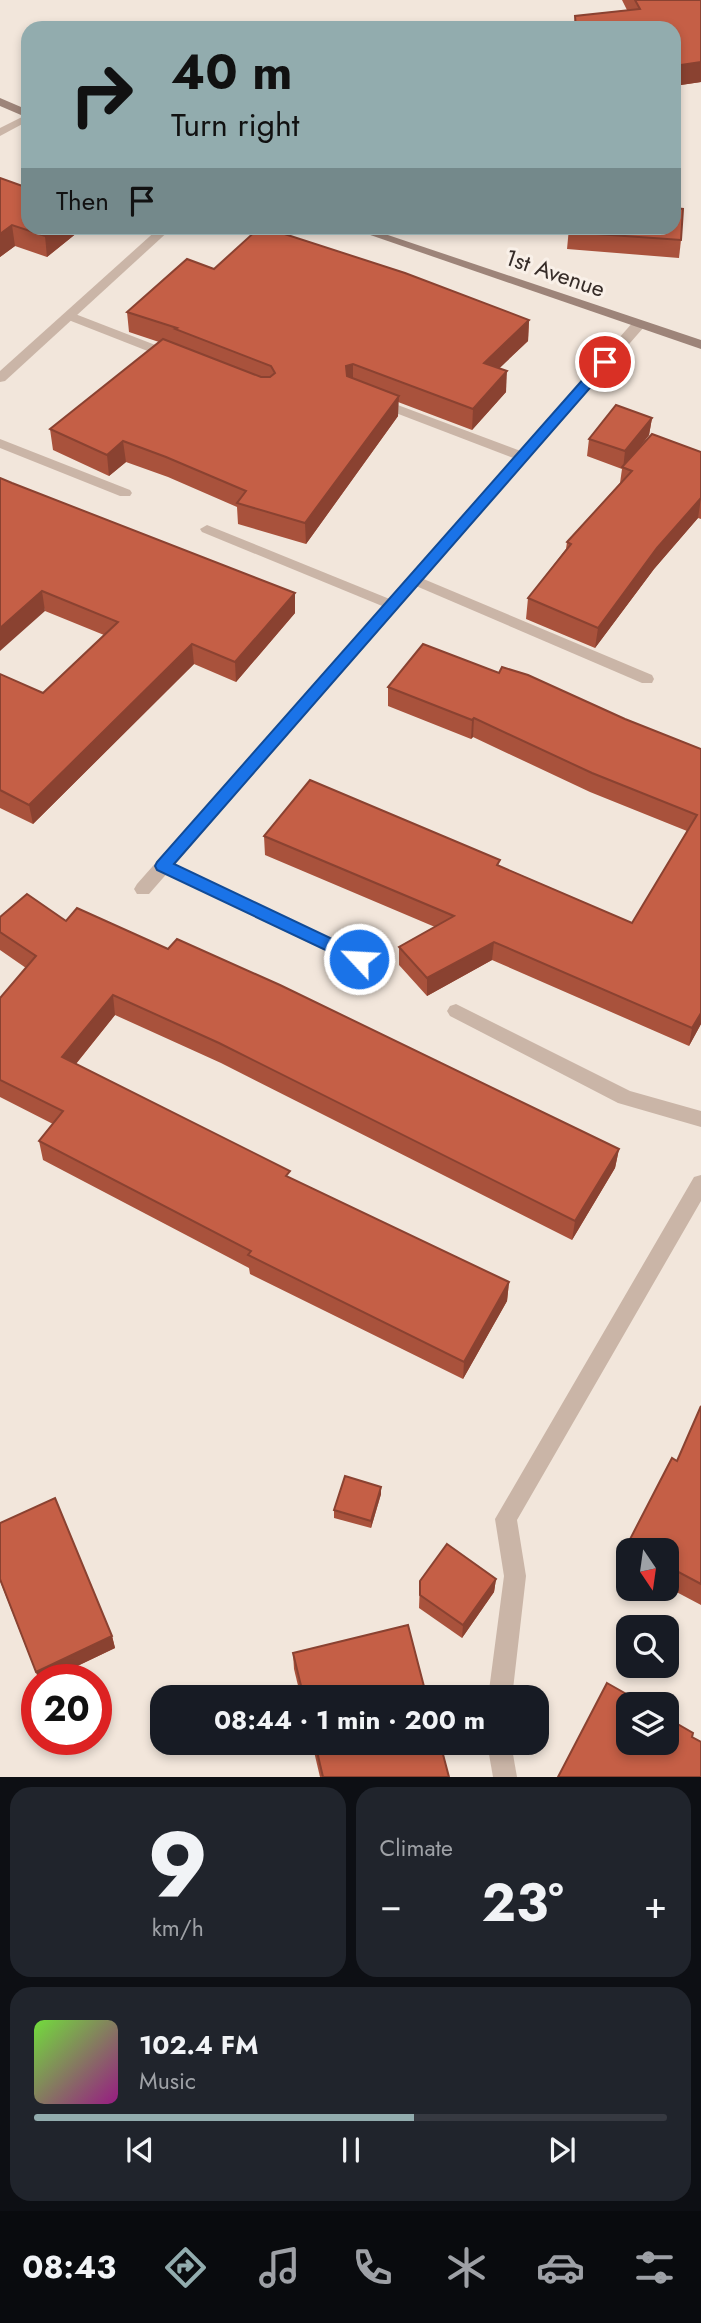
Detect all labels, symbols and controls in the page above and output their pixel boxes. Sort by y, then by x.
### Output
text: 40 m [171,37,293,107]
icon: right [56,49,147,140]
text: Turn right [171,102,300,148]
text: Then [56,182,109,220]
icon: arrive [123,182,161,220]
street label: 1st Avenue [500,240,610,306]
pin [575,332,635,392]
icon: arrive [586,343,624,381]
position arrow [322,922,396,996]
north arrow [616,1538,679,1601]
map controls [616,1538,679,1755]
button: search [616,1615,679,1678]
speed limit sign: 20 [21,1664,112,1755]
button: layers [616,1692,679,1755]
text: 08:44 · 1 min · 200 m [214,1701,485,1739]
text: 9 [147,1800,208,1931]
text: Climate [380,1831,453,1865]
text: 23° [482,1865,564,1941]
text: − [380,1877,402,1932]
text: + [644,1877,667,1932]
text: km/h [152,1911,204,1945]
text: 102.4 FM [139,2026,258,2064]
text: Music [139,2064,196,2098]
icon: previous [121,2131,159,2169]
icon: pause [332,2131,370,2169]
icon: next [543,2131,581,2169]
icon: directions [161,2243,210,2292]
icon: music [255,2243,304,2292]
icon: phone [348,2243,397,2292]
icon: climate [442,2243,491,2292]
icon: car [536,2243,585,2292]
icon: filters [630,2243,679,2292]
text: 08:43 [22,2244,116,2290]

